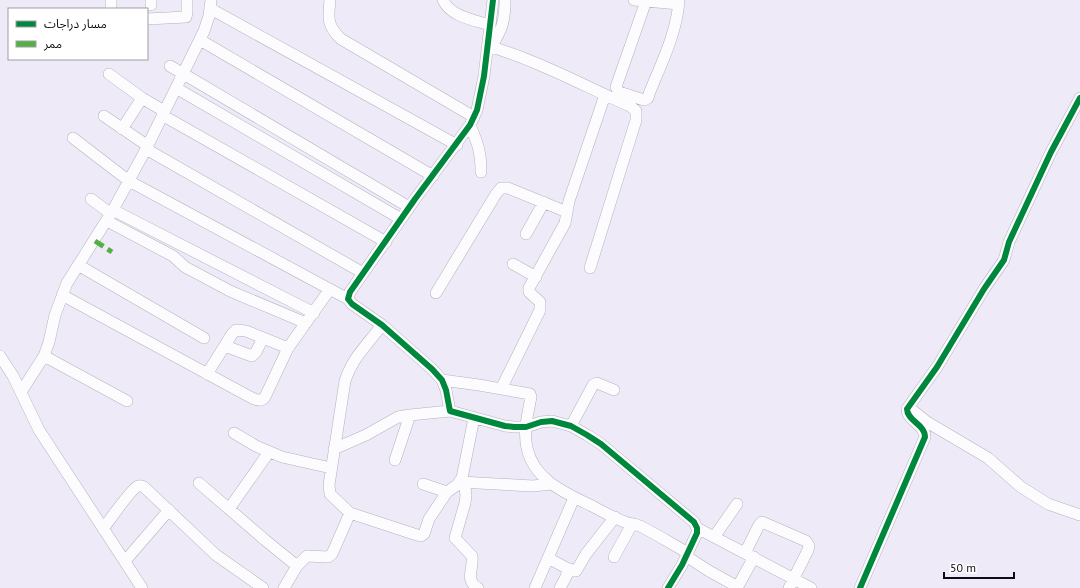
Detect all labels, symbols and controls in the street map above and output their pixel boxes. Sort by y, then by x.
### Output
legend [8,8,148,60]
text: مسار دراجات [44,16,107,31]
text: ممر [43,36,62,51]
scale bar [944,554,1014,580]
text: 50 m [950,560,976,575]

